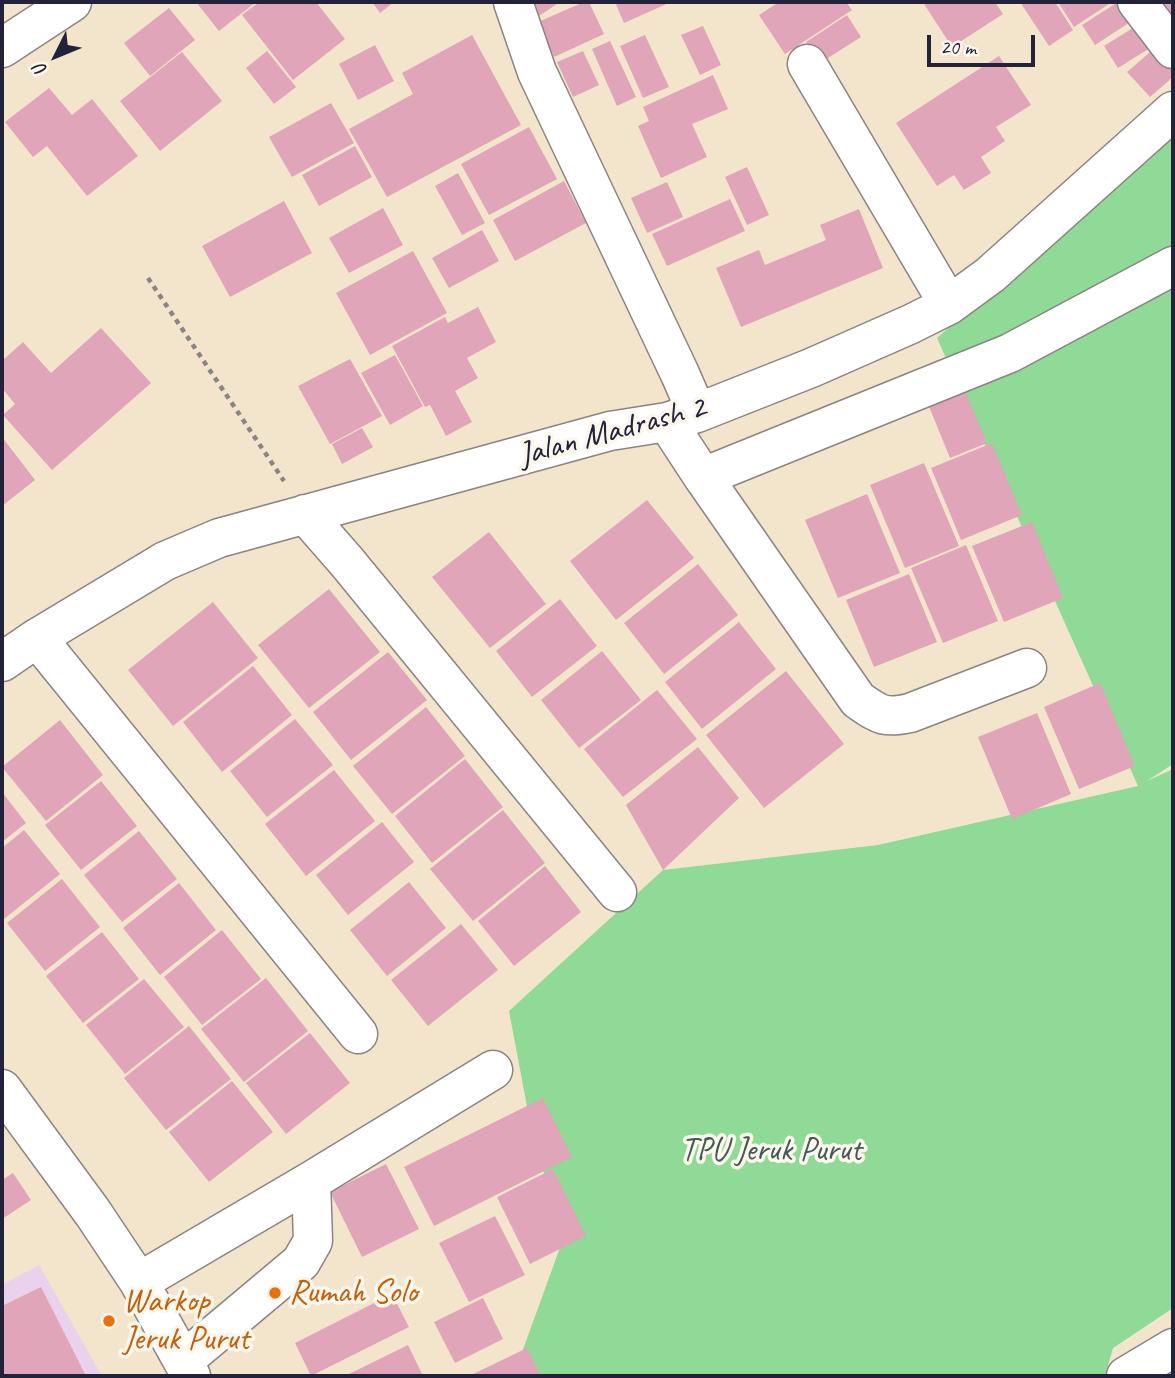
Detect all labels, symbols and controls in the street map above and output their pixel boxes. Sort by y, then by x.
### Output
north arrow [21,21,91,91]
scale bar [930,21,1038,65]
text: 20 m [940,34,976,60]
text: U [29,59,53,82]
street label: Jalan Madrash 2 [514,388,710,476]
park label: TPU Jeruk Purut [681,1131,861,1171]
place label: Rumah Solo [289,1273,417,1313]
place label: Warkop Jeruk Purut [123,1282,249,1360]
marker: Rumah Solo [267,1285,283,1301]
marker: Warkop Jeruk Purut [101,1313,117,1329]

